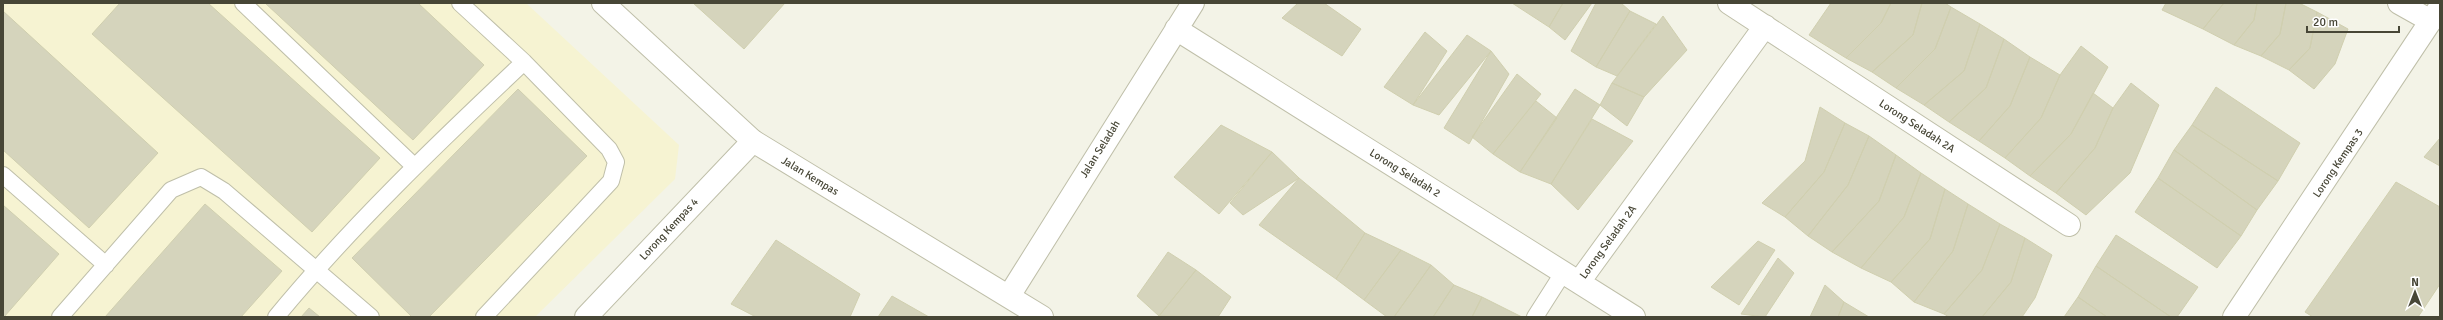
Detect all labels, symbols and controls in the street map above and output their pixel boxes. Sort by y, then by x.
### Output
scale bar [2307,8,2399,34]
text: 20 m [2313,15,2338,30]
street label: Lorong Seladah 2A [1877,97,1958,156]
street label: Jalan Seladah [1077,118,1123,180]
street label: Lorong Kempas 3 [2310,126,2366,200]
street label: Lorong Seladah 2 [1367,146,1443,200]
street label: Jalan Kempas [779,154,841,198]
street label: Lorong Kempas 4 [637,195,701,263]
street label: Lorong Seladah 2A [1577,202,1639,281]
north arrow [2395,272,2435,312]
text: N [2411,276,2419,289]

